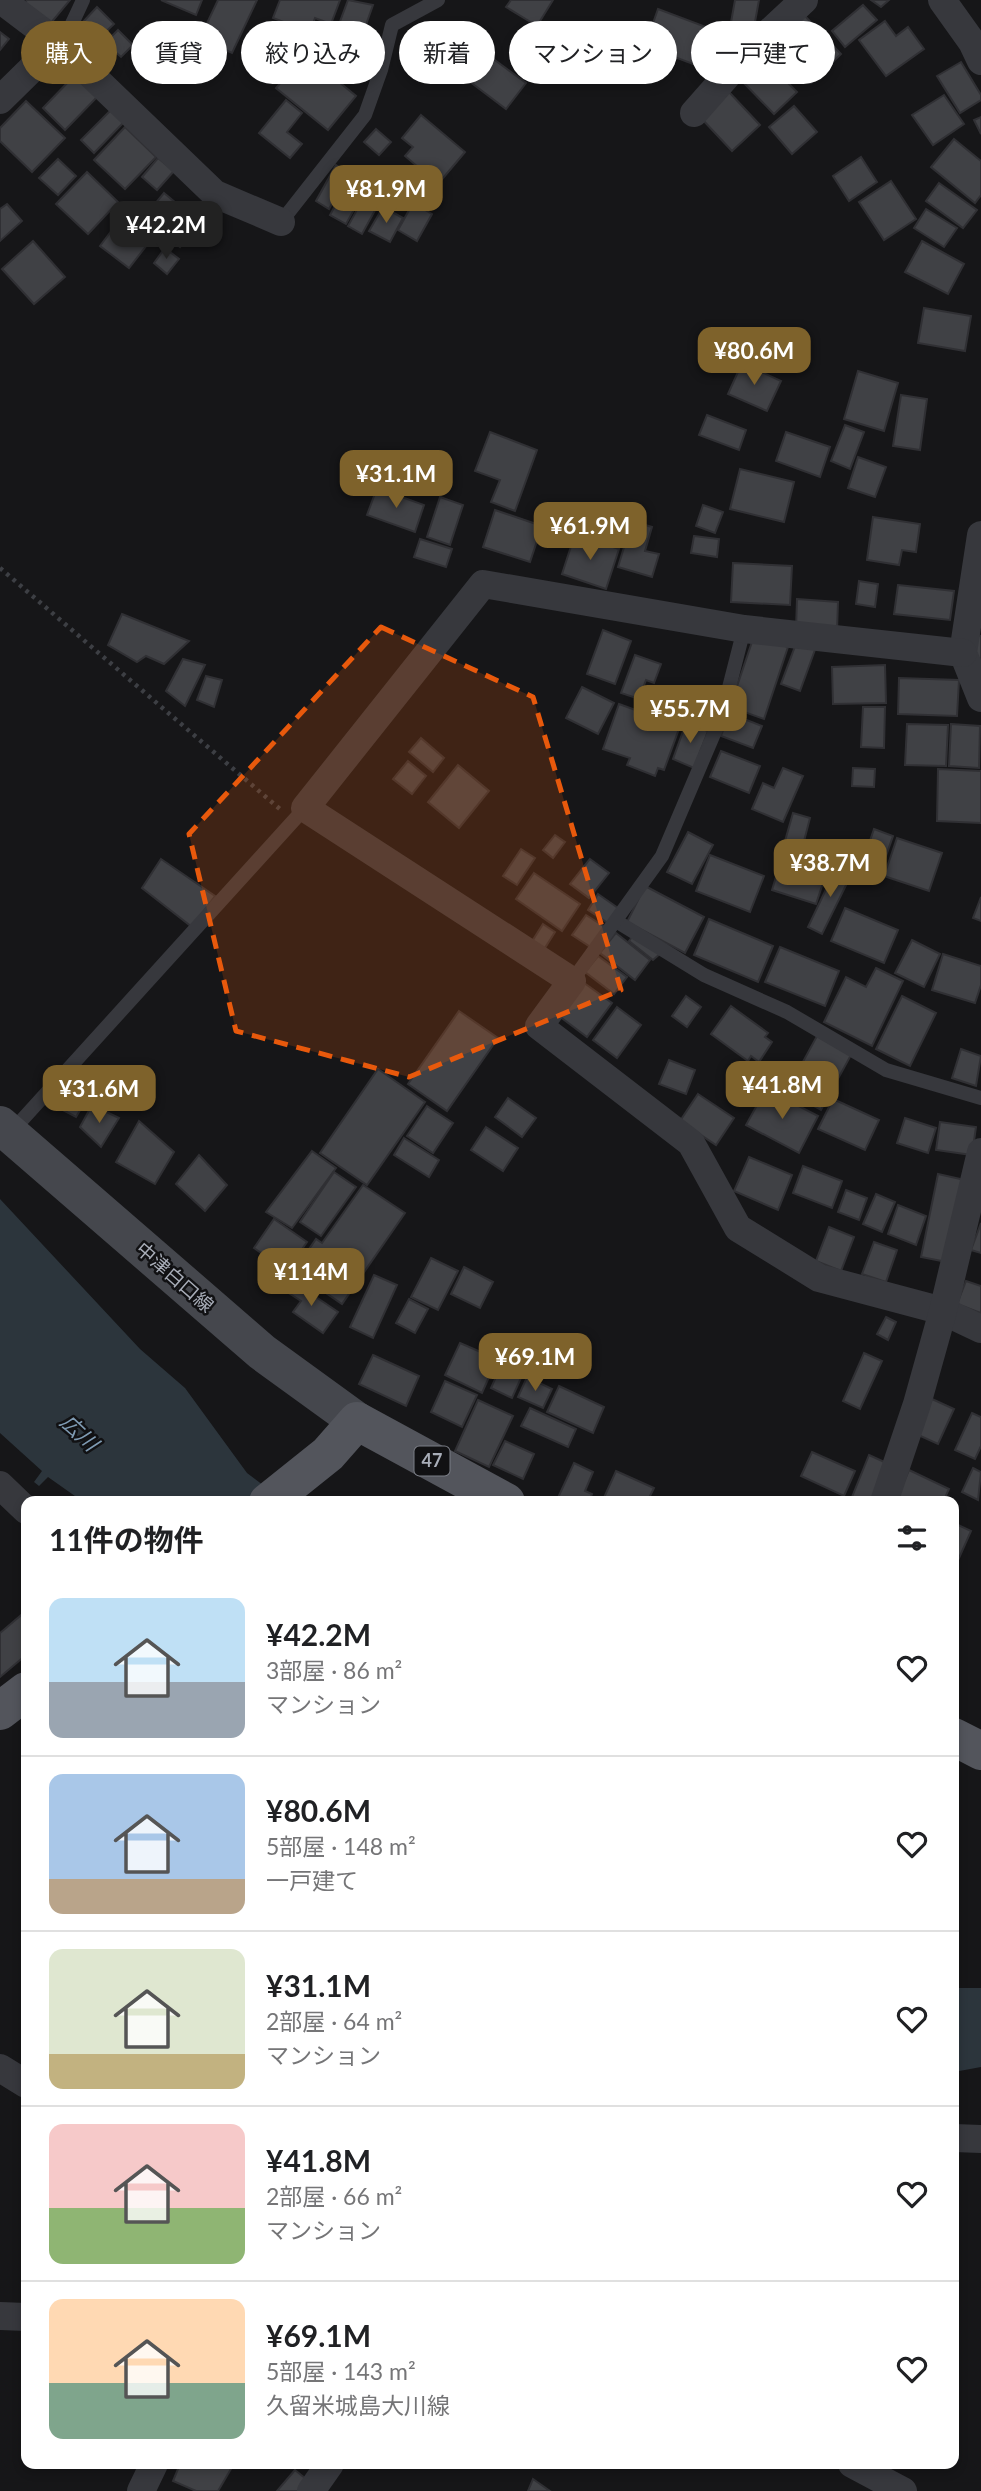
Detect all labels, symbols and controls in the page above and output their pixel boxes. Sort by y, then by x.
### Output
chip: 購入 [21,21,117,84]
chip: 賃貸 [131,21,227,84]
chip: 絞り込み [241,21,385,84]
chip: 新着 [399,21,495,84]
chip: マンション [509,21,677,84]
chip: 一戸建て [691,21,835,84]
pin: ¥81.9M [329,166,443,225]
text: ¥81.9M [346,174,426,202]
pin: ¥42.2M [109,202,223,261]
text: ¥42.2M [126,210,206,238]
pin: ¥80.6M [697,328,811,387]
text: ¥80.6M [714,336,794,364]
pin: ¥31.1M [339,450,453,510]
text: ¥31.1M [356,459,436,487]
pin: ¥61.9M [533,503,647,562]
text: ¥61.9M [550,511,630,539]
pin: ¥55.7M [633,686,747,745]
text: ¥55.7M [650,694,730,722]
pin: ¥38.7M [773,839,887,899]
text: ¥38.7M [790,848,870,876]
pin: ¥41.8M [725,1062,839,1121]
pin: ¥31.6M [42,1066,156,1125]
text: ¥41.8M [742,1070,822,1098]
text: ¥31.6M [59,1074,139,1102]
street label: 中津白口線 [132,1237,219,1316]
pin: ¥114M [262,1248,360,1308]
text: ¥114M [273,1257,349,1285]
pin: ¥69.1M [478,1334,592,1393]
text: ¥69.1M [495,1342,575,1370]
water label: 広川 [56,1408,105,1457]
road number: 47 [414,1446,450,1476]
icon: filters [893,1519,931,1557]
text: 11件の物件 [49,1521,204,1557]
text: ¥42.2M [266,1616,371,1652]
icon: home [105,1626,189,1710]
icon: heart [893,1649,931,1687]
text: 3部屋 · 86 m² [266,1656,402,1684]
text: マンション [266,1690,381,1718]
text: ¥80.6M [266,1792,371,1828]
icon: home [105,1802,189,1886]
icon: heart [893,1825,931,1863]
text: 5部屋 · 148 m² [266,1832,416,1860]
text: 一戸建て [266,1866,358,1894]
text: ¥31.1M [266,1967,371,2003]
icon: home [105,1977,189,2061]
icon: heart [893,2000,931,2038]
text: 2部屋 · 64 m² [266,2007,402,2035]
text: マンション [266,2041,381,2069]
text: ¥41.8M [266,2142,371,2178]
icon: home [105,2152,189,2236]
icon: heart [893,2175,931,2213]
text: 2部屋 · 66 m² [266,2182,402,2210]
text: マンション [266,2216,381,2244]
text: ¥69.1M [266,2317,371,2353]
icon: home [105,2327,189,2411]
icon: heart [893,2350,931,2388]
text: 5部屋 · 143 m² [266,2357,416,2385]
text: 久留米城島大川線 [266,2391,450,2419]

